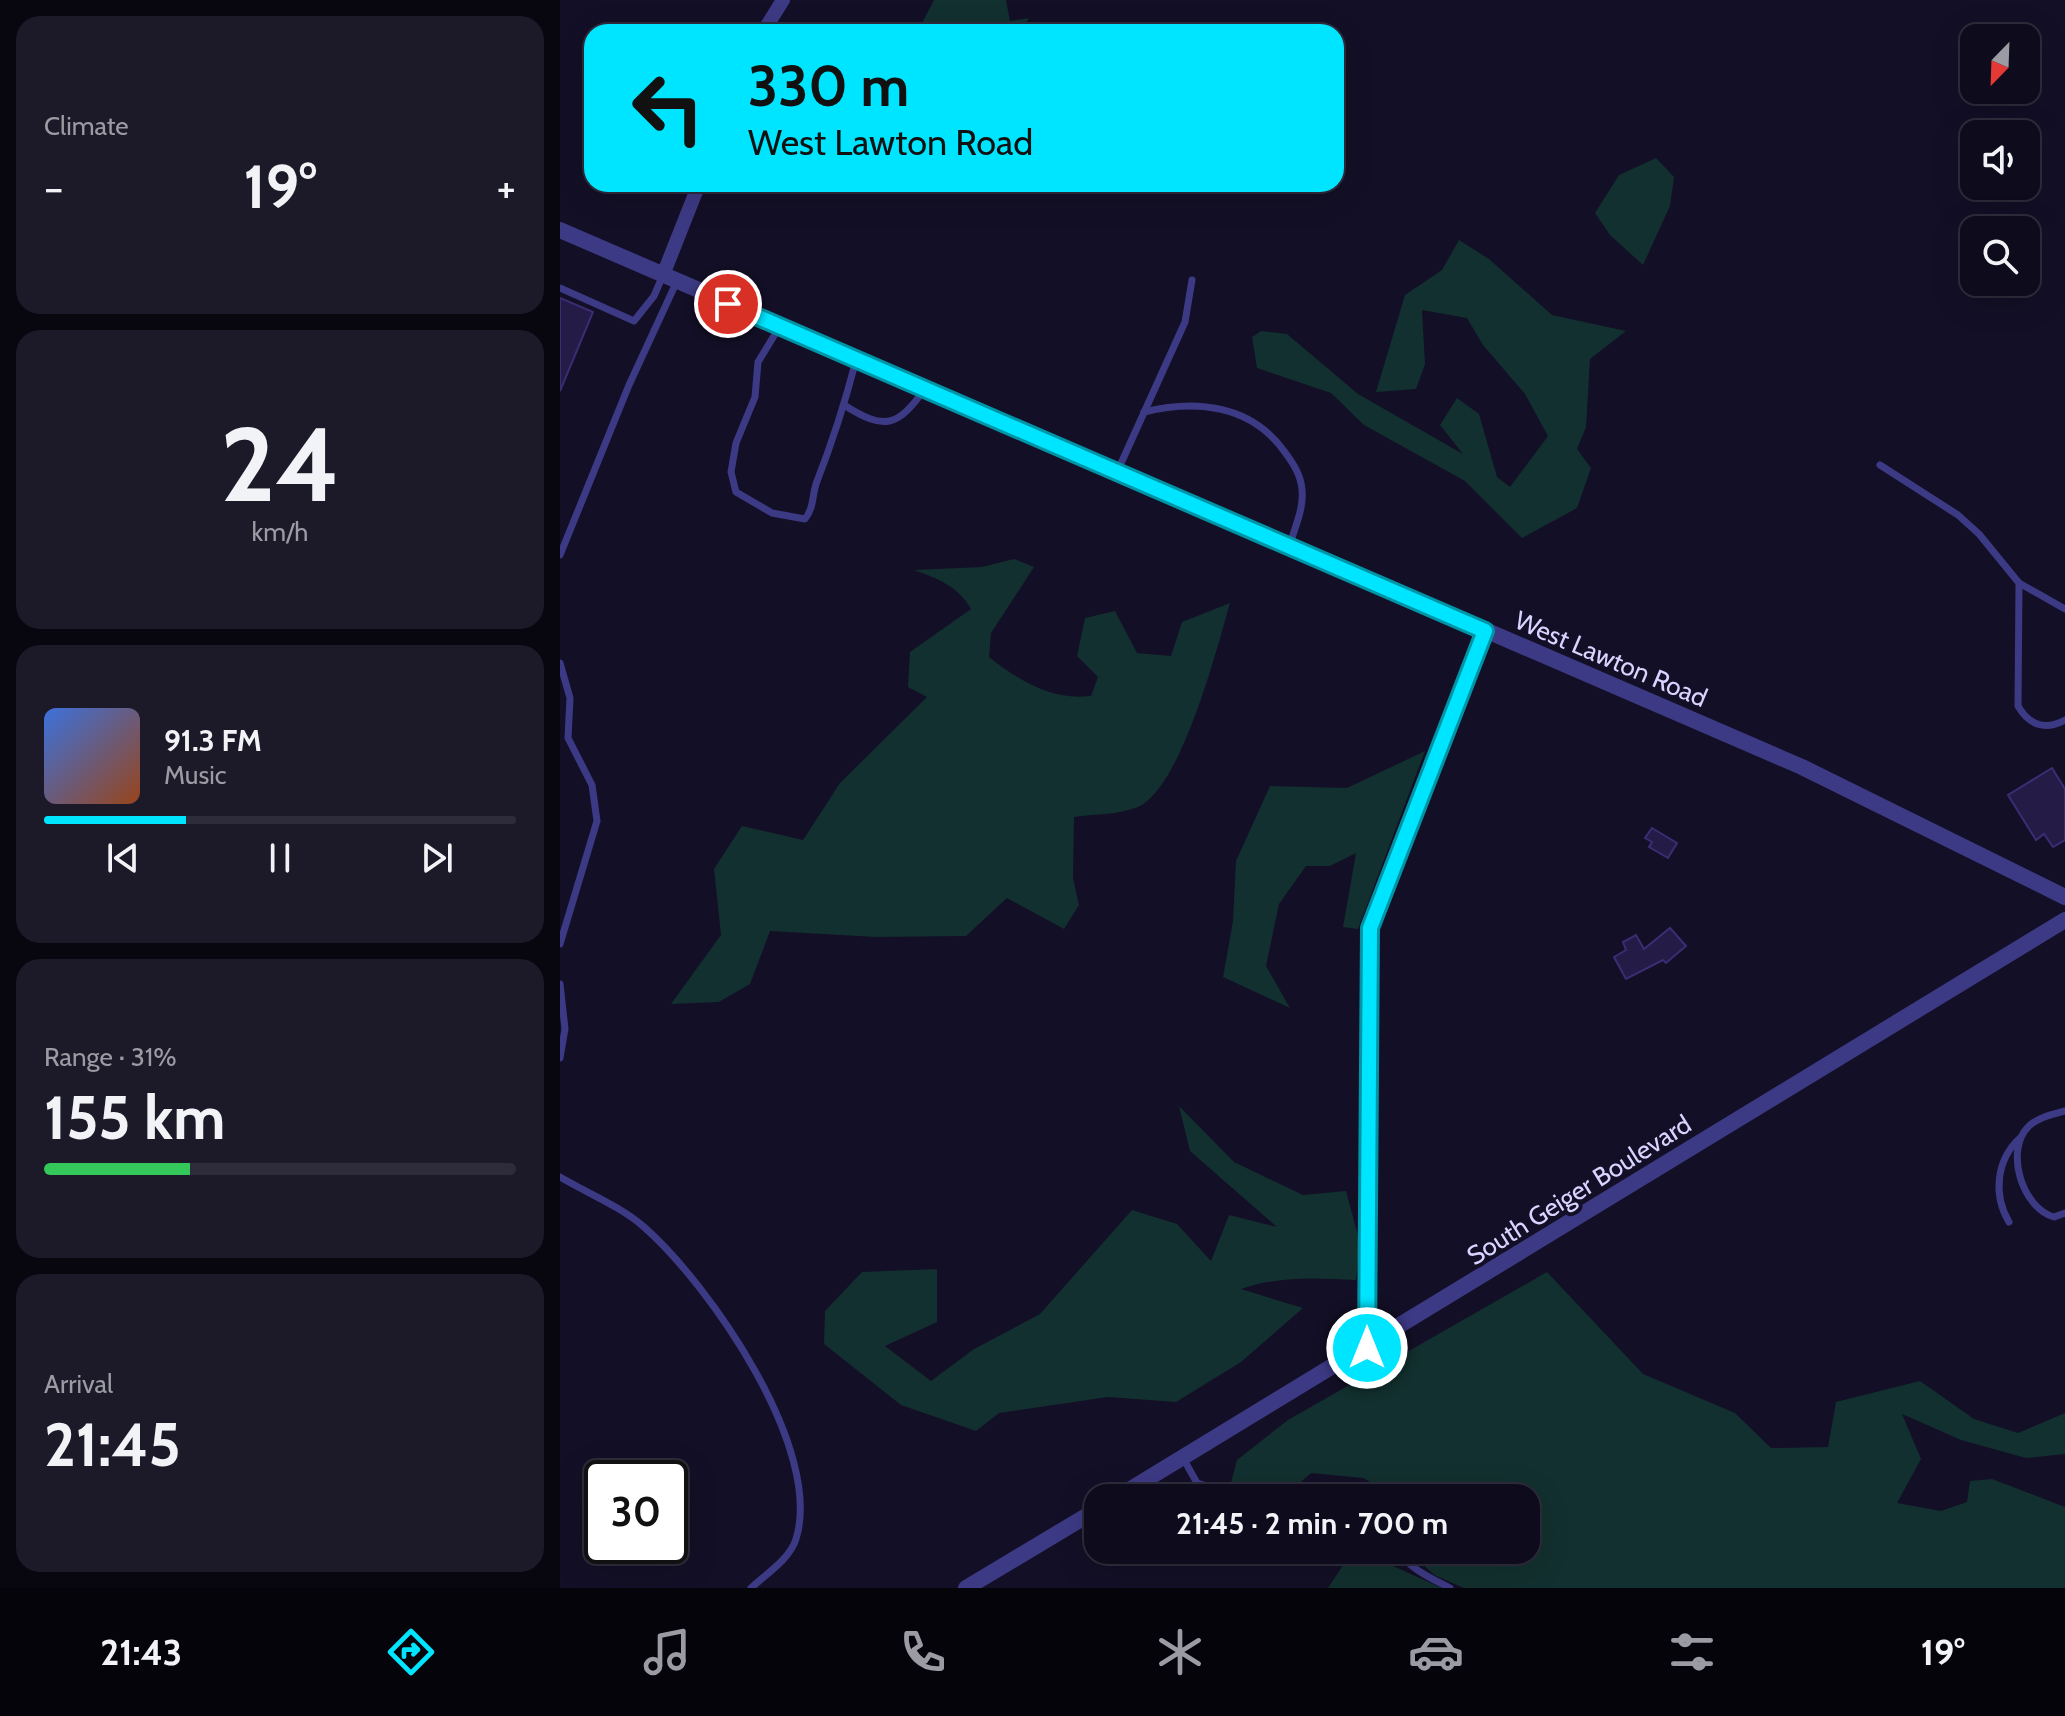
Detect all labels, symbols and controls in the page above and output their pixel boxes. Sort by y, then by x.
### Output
north arrow [1960,24,2040,104]
map controls [1960,24,2040,296]
text: 330 m [748,52,909,120]
icon: left [616,56,720,160]
text: Climate [44,110,129,142]
text: West Lawton Road [748,120,1033,164]
button: sound [1960,120,2040,200]
text: 19° [243,150,317,223]
text: − [44,161,63,214]
text: + [497,161,516,214]
button: search [1960,216,2040,296]
pin [694,270,762,338]
icon: arrive [706,282,750,326]
text: 24 [220,401,340,527]
text: km/h [252,516,308,548]
street label: West Lawton Road [1510,604,1712,714]
text: 91.3 FM [164,722,262,759]
text: Music [164,759,227,791]
icon: previous [101,836,145,880]
icon: pause [258,836,302,880]
icon: next [415,836,459,880]
text: Range · 31% [44,1041,177,1073]
text: 155 km [44,1081,225,1154]
street label: South Geiger Boulevard [1461,1108,1697,1272]
position arrow [1325,1306,1409,1390]
text: Arrival [44,1368,113,1400]
text: 21:45 [44,1408,181,1481]
speed limit sign: 30 [584,1460,688,1564]
text: 21:45 · 2 min · 700 m [1176,1505,1448,1542]
icon: directions [383,1624,439,1680]
icon: music [639,1624,695,1680]
icon: phone [895,1624,951,1680]
icon: climate [1152,1624,1208,1680]
icon: car [1408,1624,1464,1680]
icon: filters [1664,1624,1720,1680]
text: 21:43 [100,1630,182,1674]
text: 19° [1921,1630,1965,1674]

